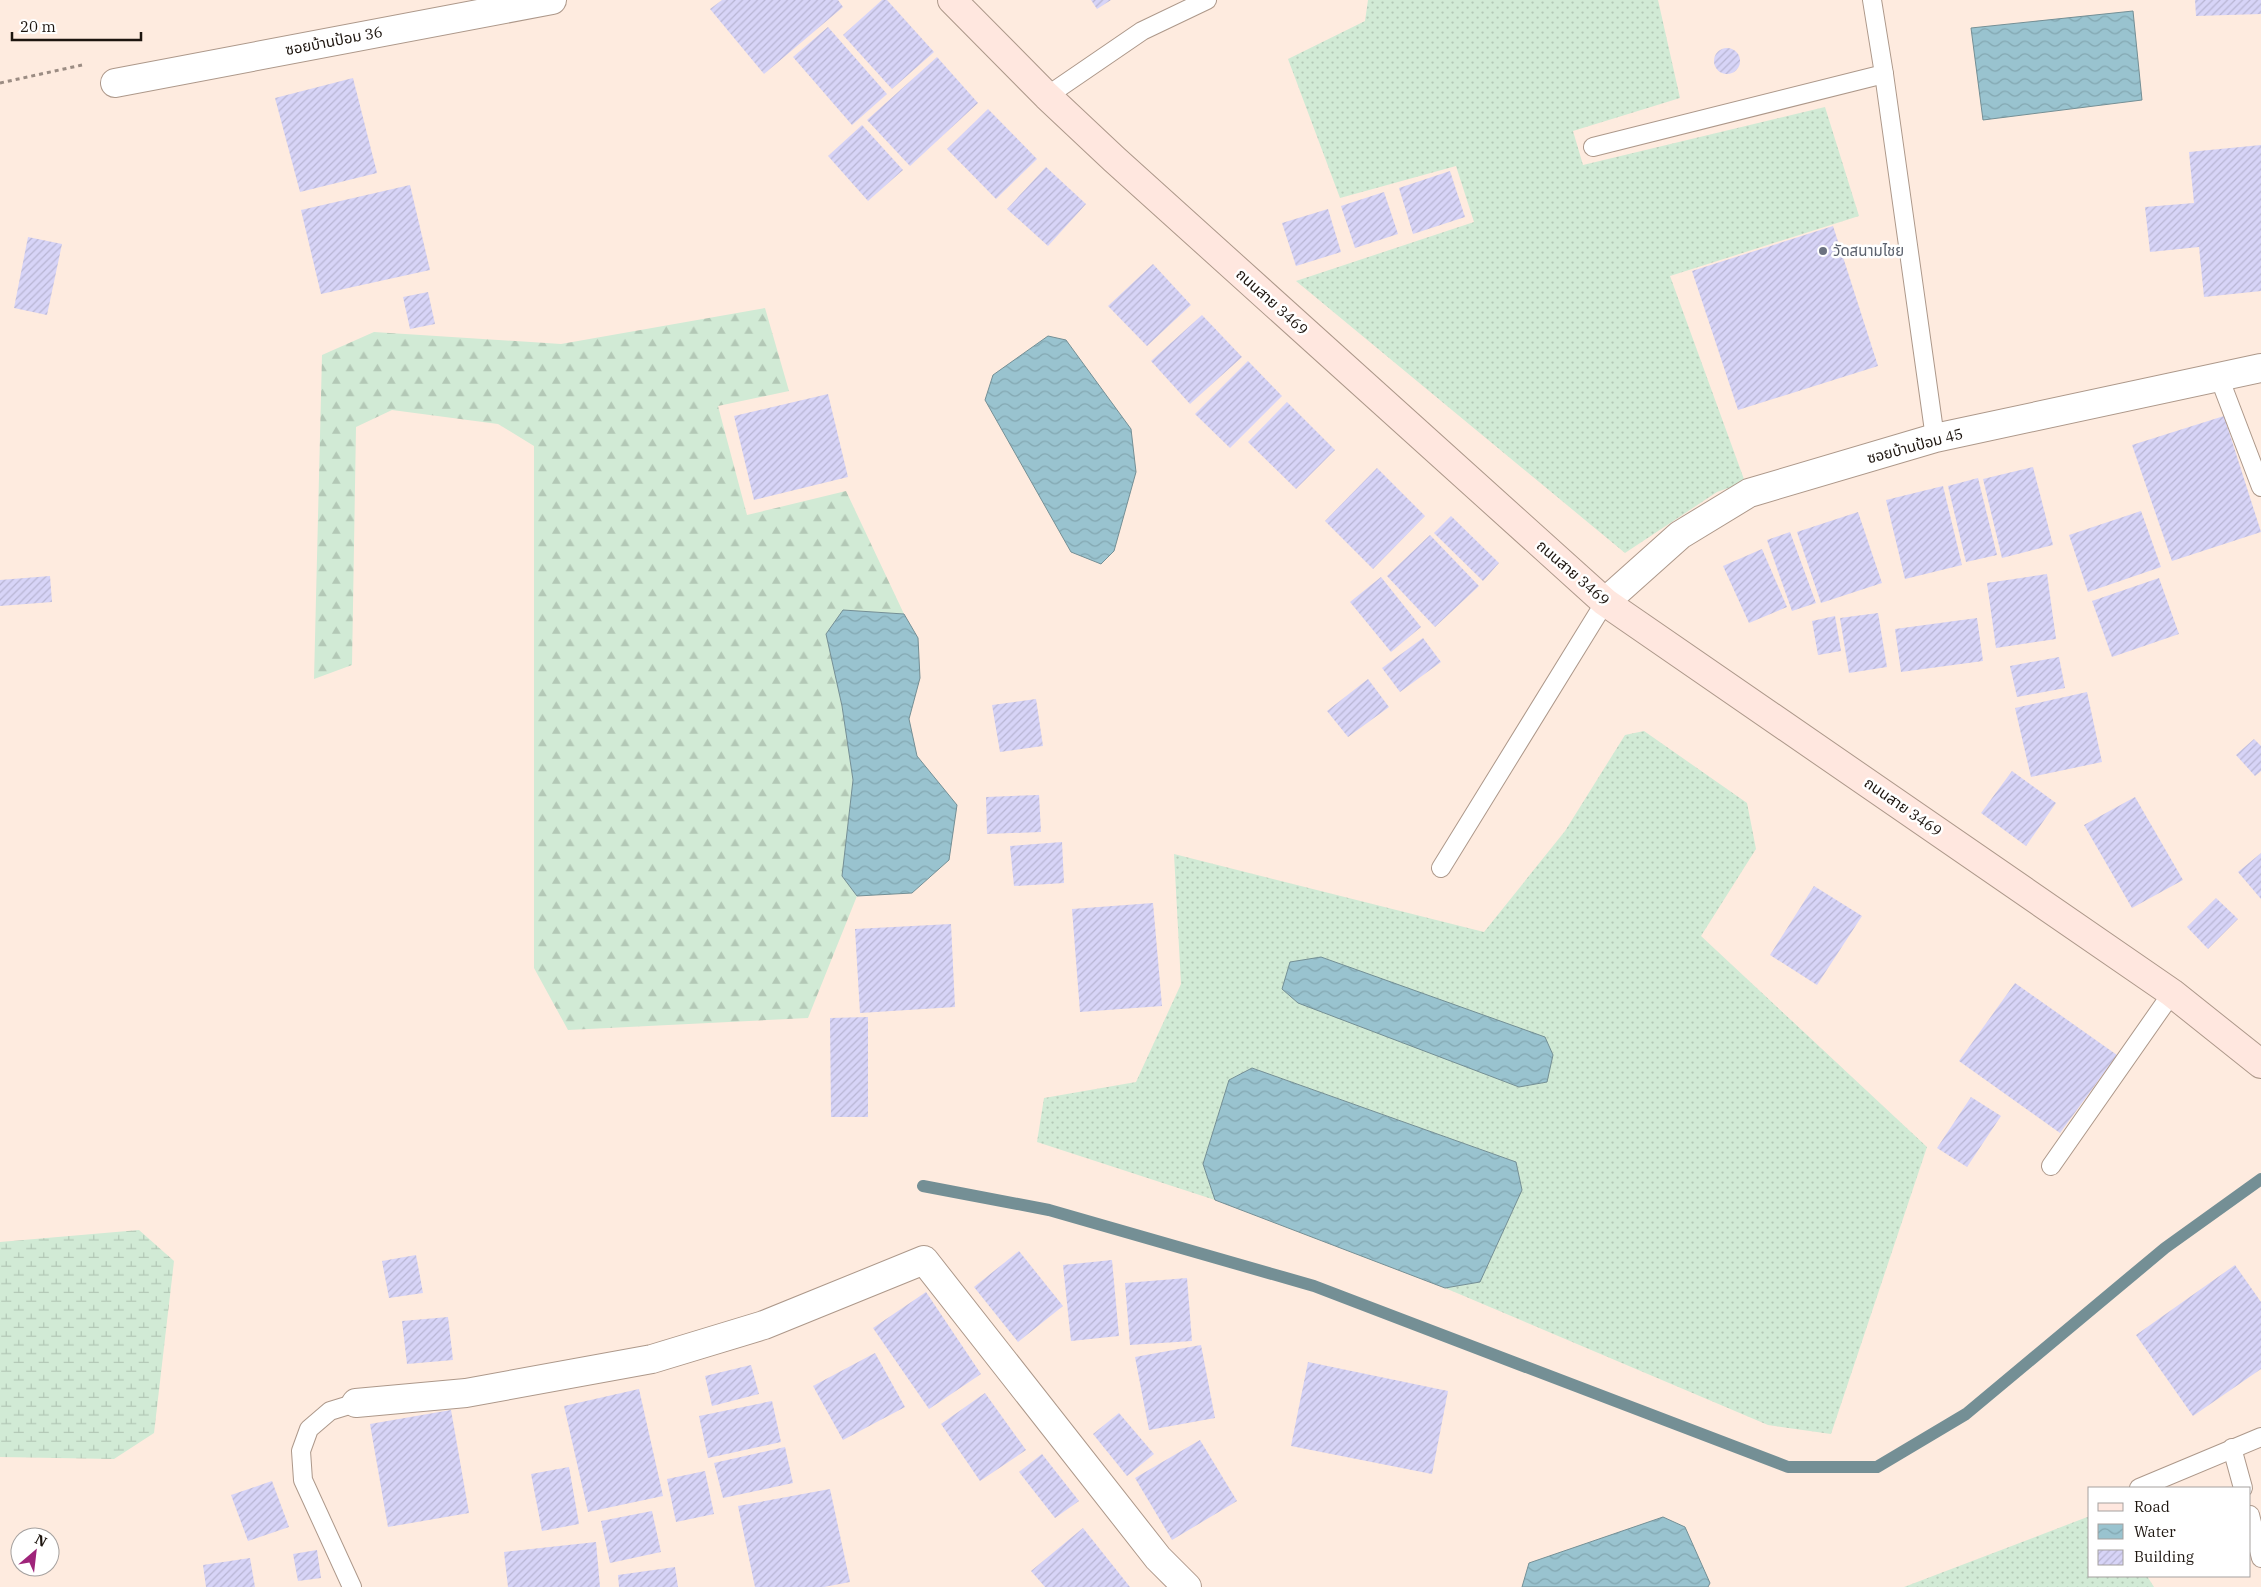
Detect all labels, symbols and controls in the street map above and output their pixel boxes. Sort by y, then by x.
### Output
scale bar [12,10,141,42]
text: 20 m [20,17,56,36]
street label: ซอยบ้านป้อม 36 [284,22,384,59]
place label: วัดสนามไชย [1833,241,1904,260]
marker: วัดสนามไชย [1817,245,1829,257]
street label: ถนนสาย 3469 [1232,264,1312,339]
street label: ซอยบ้านป้อม 45 [1865,424,1965,467]
street label: ถนนสาย 3469 [1533,536,1614,609]
street label: ถนนสาย 3469 [1861,773,1946,840]
legend [2088,1487,2251,1577]
text: Road [2134,1497,2170,1516]
text: Water [2134,1522,2176,1541]
north arrow [10,1527,60,1577]
text: N [32,1530,50,1551]
text: Building [2134,1547,2194,1566]

